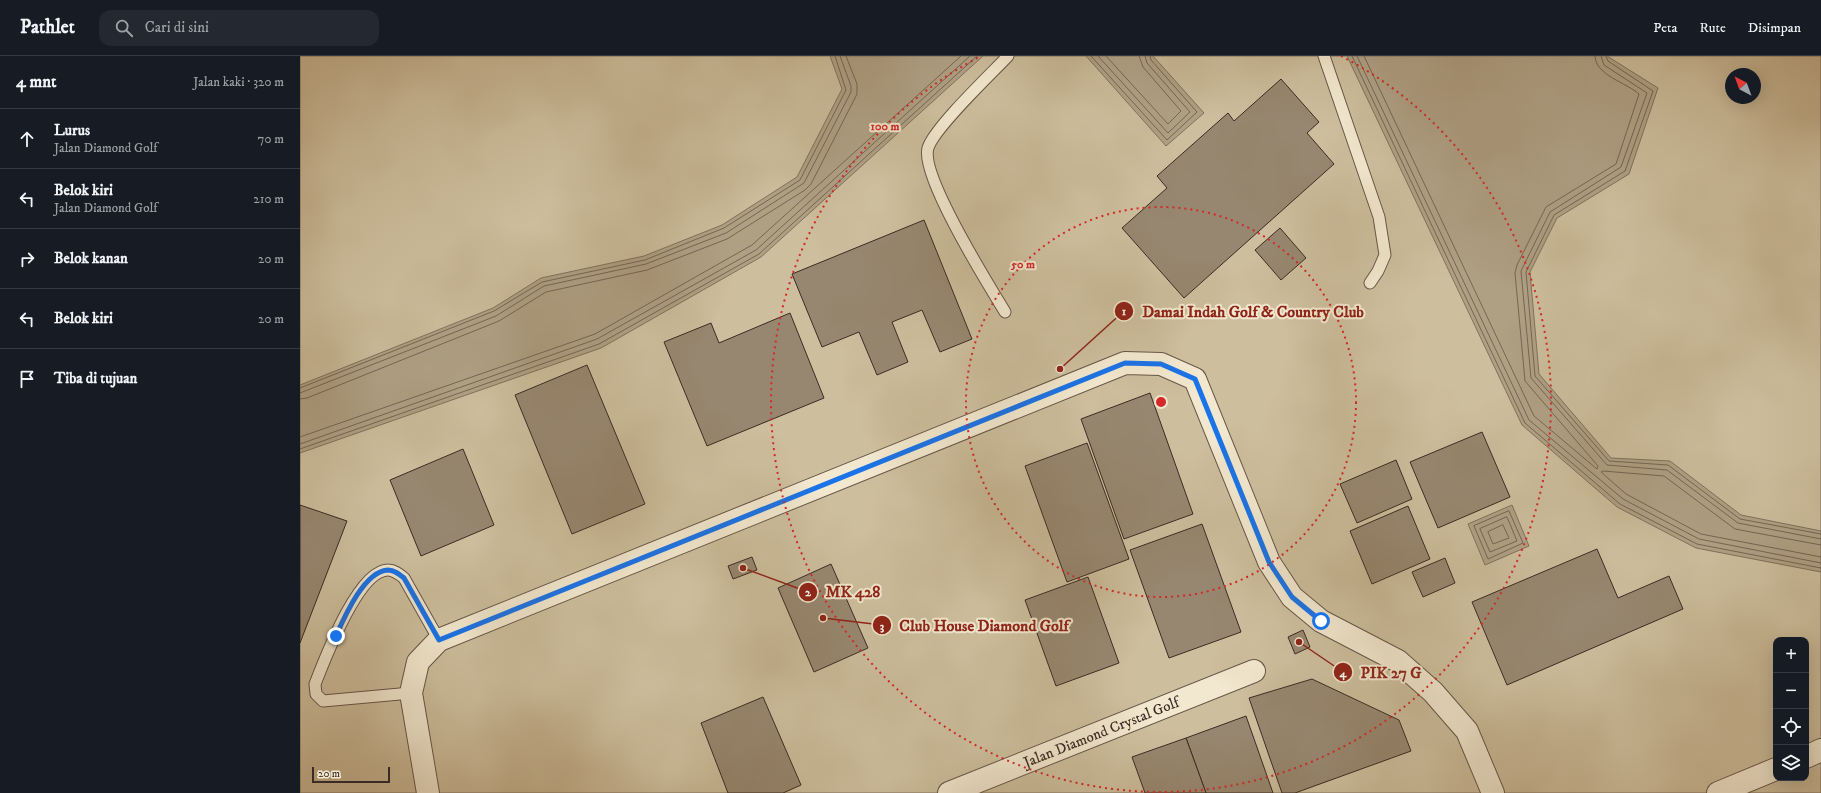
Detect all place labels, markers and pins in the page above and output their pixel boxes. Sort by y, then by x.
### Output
callout: Damai Indah Golf & Country Club [1114,297,1371,325]
centre of rings [1154,395,1168,409]
callout: MK 428 [798,578,888,606]
callout: Club House Diamond Golf [872,611,1077,639]
callout: PIK 27 G [1333,658,1430,686]

